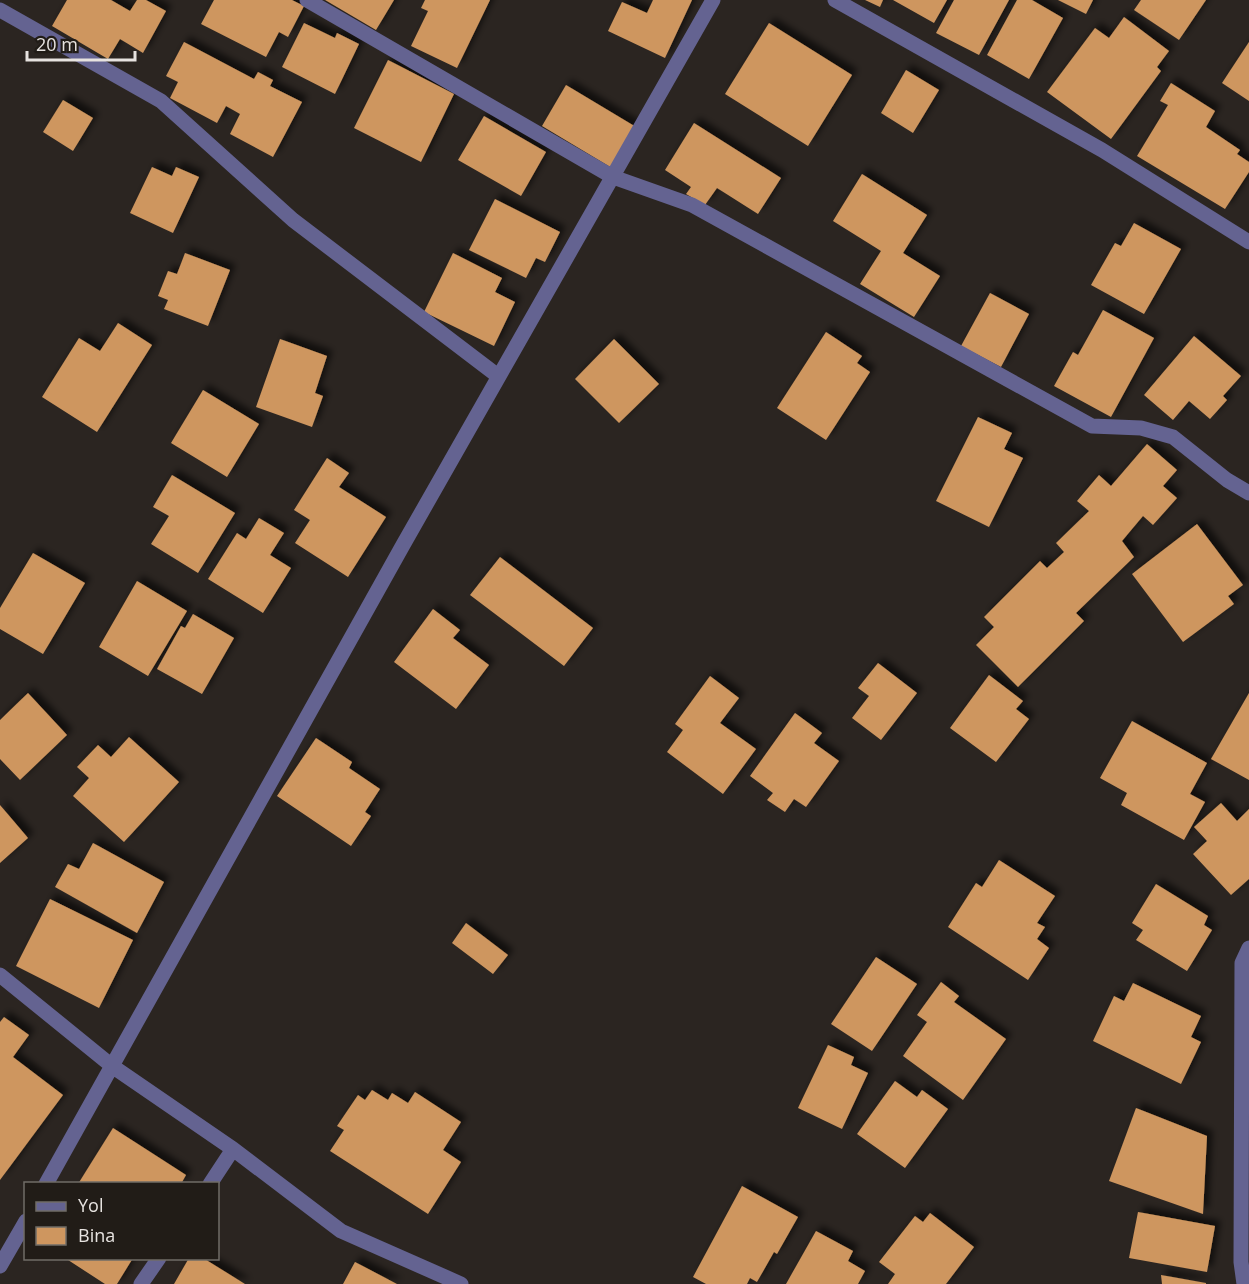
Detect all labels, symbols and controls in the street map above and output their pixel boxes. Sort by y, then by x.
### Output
scale bar [27,24,135,62]
text: 20 m [36,32,78,56]
legend [24,1182,219,1260]
text: Yol [78,1193,103,1217]
text: Bina [78,1223,115,1247]

